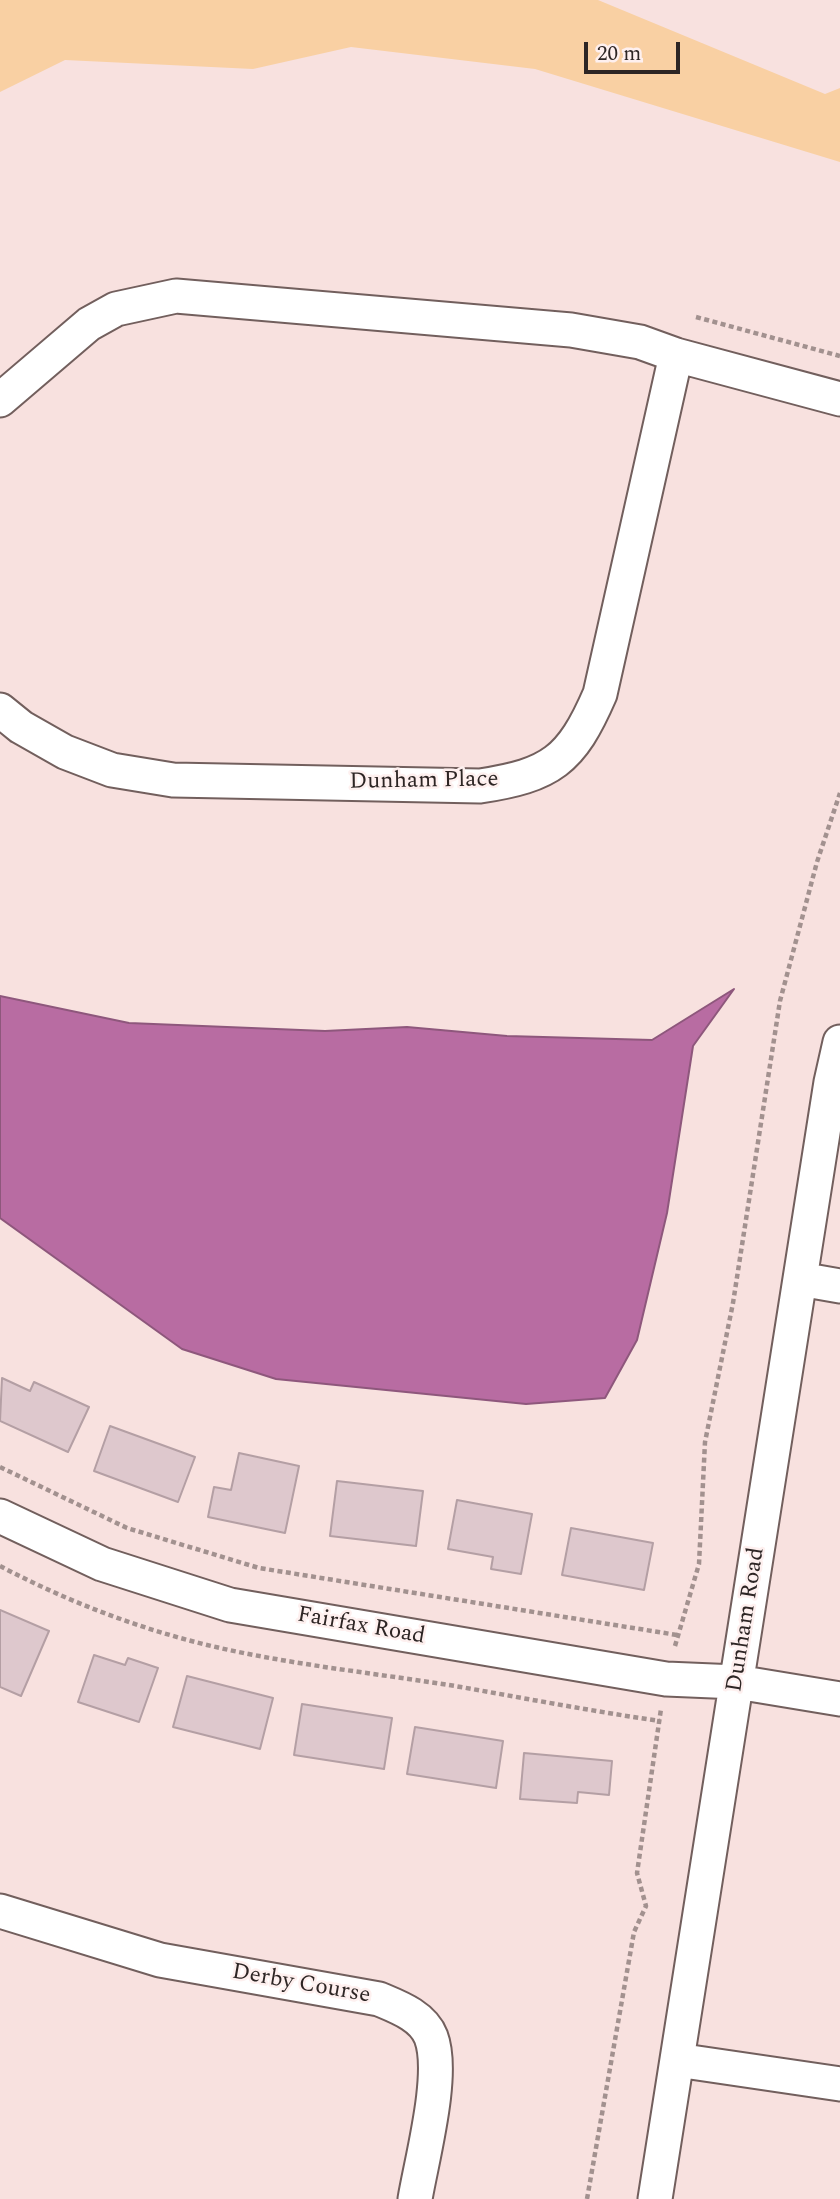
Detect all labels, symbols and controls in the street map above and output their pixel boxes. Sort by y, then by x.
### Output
scale bar [588,28,684,72]
text: 20 m [597,38,641,70]
street label: Dunham Place [349,767,499,797]
street label: Dunham Road [722,1546,772,1694]
street label: Fairfax Road [295,1602,427,1652]
street label: Derby Course [230,1959,372,2011]

